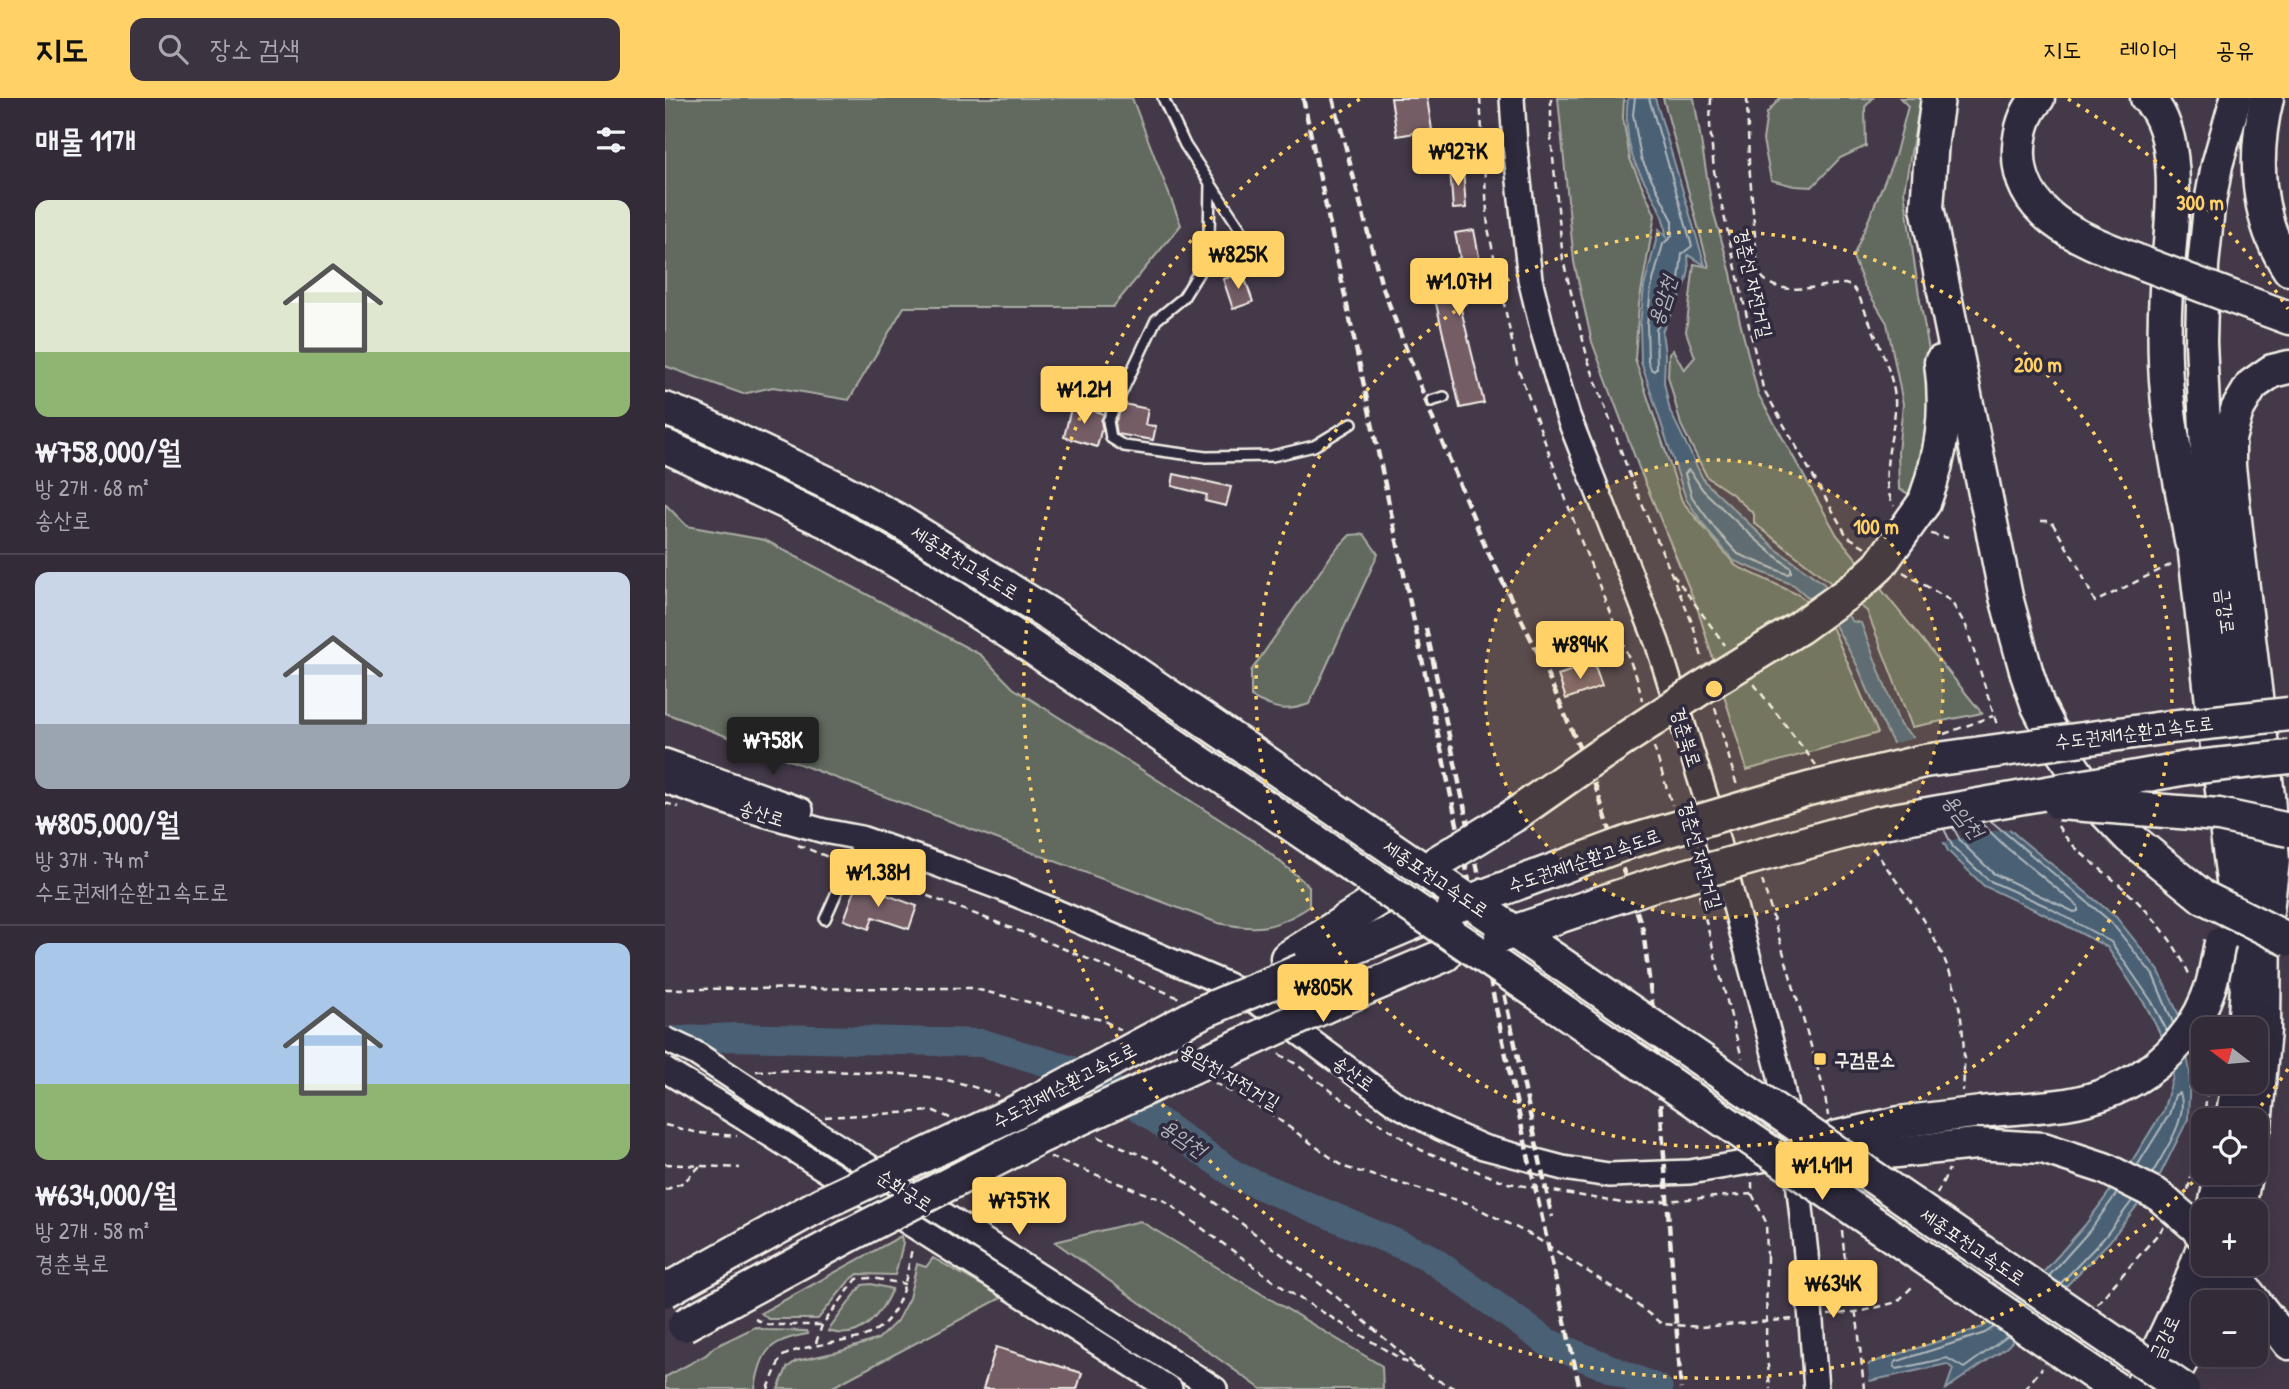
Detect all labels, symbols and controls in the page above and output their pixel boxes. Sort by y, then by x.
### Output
search box [130,18,620,81]
text: 지도 [35,27,88,71]
icon: search [154,30,192,68]
text: 장소 검색 [210,31,300,66]
text: 지도 [2043,33,2081,65]
text: 레이어 [2119,33,2177,65]
text: 공유 [2215,33,2254,65]
text: 매물 11개 [35,120,136,160]
icon: filters [592,121,630,159]
pin: ₩927K [1409,129,1507,188]
text: ₩927K [1428,135,1488,166]
text: 300 m [2176,188,2224,217]
street label: 경춘선 자전거길 [1729,226,1779,340]
pin: ₩825K [1189,232,1287,291]
text: ₩825K [1208,238,1268,269]
icon: home [270,245,396,371]
pin: ₩1.07M [1402,258,1516,318]
text: ₩1.07M [1426,265,1492,296]
water label: 용암천 [1640,270,1684,329]
text: 200 m [2014,350,2062,379]
pin: ₩1.2M [1035,366,1133,426]
text: ₩1.2M [1057,373,1111,404]
text: ₩758,000/월 [35,431,181,471]
text: 방 2개 · 68 m² [35,472,149,503]
text: 송산로 [35,504,91,535]
text: 100 m [1853,512,1899,541]
street label: 세종포천고속도로 [906,519,1024,605]
street label: 금강로 [2210,587,2242,635]
icon: home [270,617,396,743]
pin: ₩894K [1531,622,1629,681]
text: ₩894K [1552,628,1608,659]
centre of rings [1702,677,1726,701]
street label: 경춘북로 [1666,704,1708,770]
street label: 수도권제1순환고속도로 [2053,709,2215,755]
pin: ₩758K [724,718,822,777]
text: ₩758K [743,724,803,755]
water label: 용암천 [1936,787,1992,846]
street label: 송산로 [736,794,788,832]
street label: 경춘선 자전거길 [1673,798,1729,912]
text: ₩805,000/월 [35,803,180,843]
street label: 수도권제1순환고속도로 [1504,822,1664,898]
street label: 세종포천고속도로 [1378,833,1494,923]
text: 방 3개 · 74 m² [35,844,149,875]
pin: ₩1.38M [821,850,935,909]
text: ₩1.38M [846,856,910,887]
text: 수도권제1순환고속도로 [35,876,228,907]
pin: ₩805K [1274,964,1372,1024]
text: ₩805K [1293,971,1353,1002]
icon: home [270,988,396,1114]
north arrow [2191,1017,2268,1094]
map controls [2191,1017,2268,1367]
street label: 수도권제1순환고속도로 [987,1036,1141,1134]
street label: 용암천 자전거길 [1175,1037,1285,1115]
place label: 구검문소 [1834,1046,1895,1072]
street label: 송산로 [1328,1049,1380,1097]
marker: 구검문소 [1812,1051,1828,1067]
button: locate [2191,1108,2268,1185]
water label: 용암천 [1154,1111,1214,1165]
pin: ₩1.41M [1765,1142,1879,1202]
text: ₩1.41M [1791,1149,1853,1180]
street label: 순화궁로 [872,1162,938,1218]
text: ₩634,000/월 [35,1174,177,1214]
pin: ₩757K [970,1178,1068,1237]
text: ₩757K [988,1184,1050,1215]
button: + [2191,1199,2268,1276]
street label: 세종포천고속도로 [1915,1201,2031,1291]
text: 방 2개 · 58 m² [35,1215,149,1246]
text: 경춘북로 [35,1247,109,1278]
pin: ₩634K [1784,1260,1882,1320]
text: ₩634K [1804,1267,1862,1298]
button: − [2191,1290,2268,1367]
street label: 금강로 [2143,1311,2185,1363]

